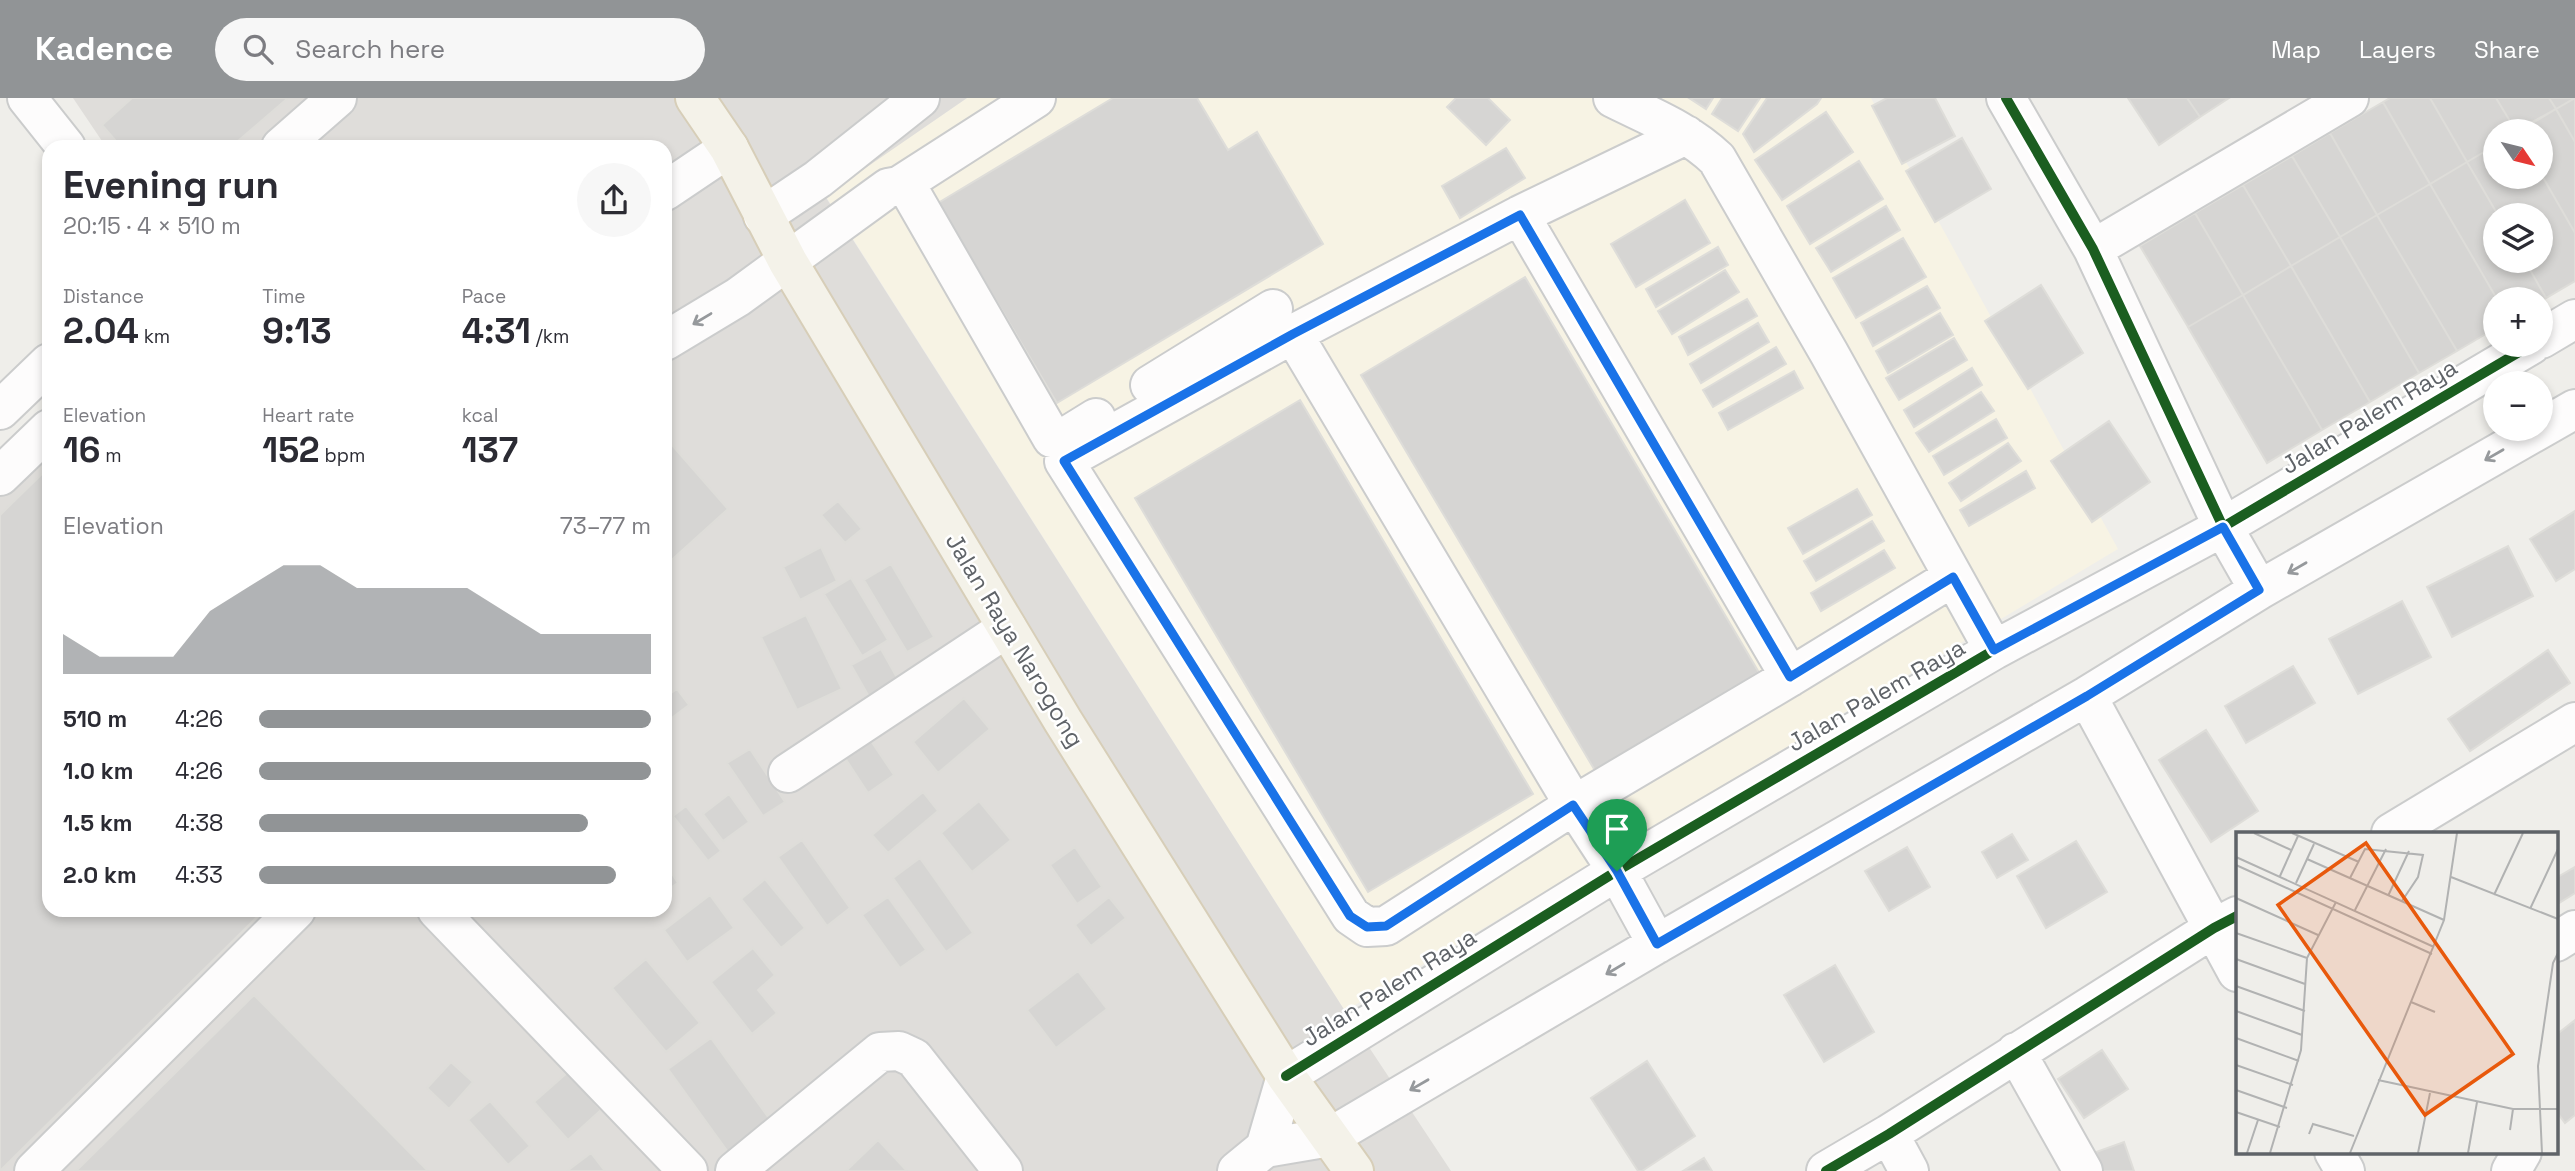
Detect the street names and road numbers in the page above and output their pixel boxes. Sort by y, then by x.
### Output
street label: Jalan Palem Raya [2275,351,2463,481]
street label: Jalan Raya Narogong [939,527,1091,753]
street label: Jalan Palem Raya [1782,631,1971,758]
street label: Jalan Palem Raya [1296,921,1482,1053]

